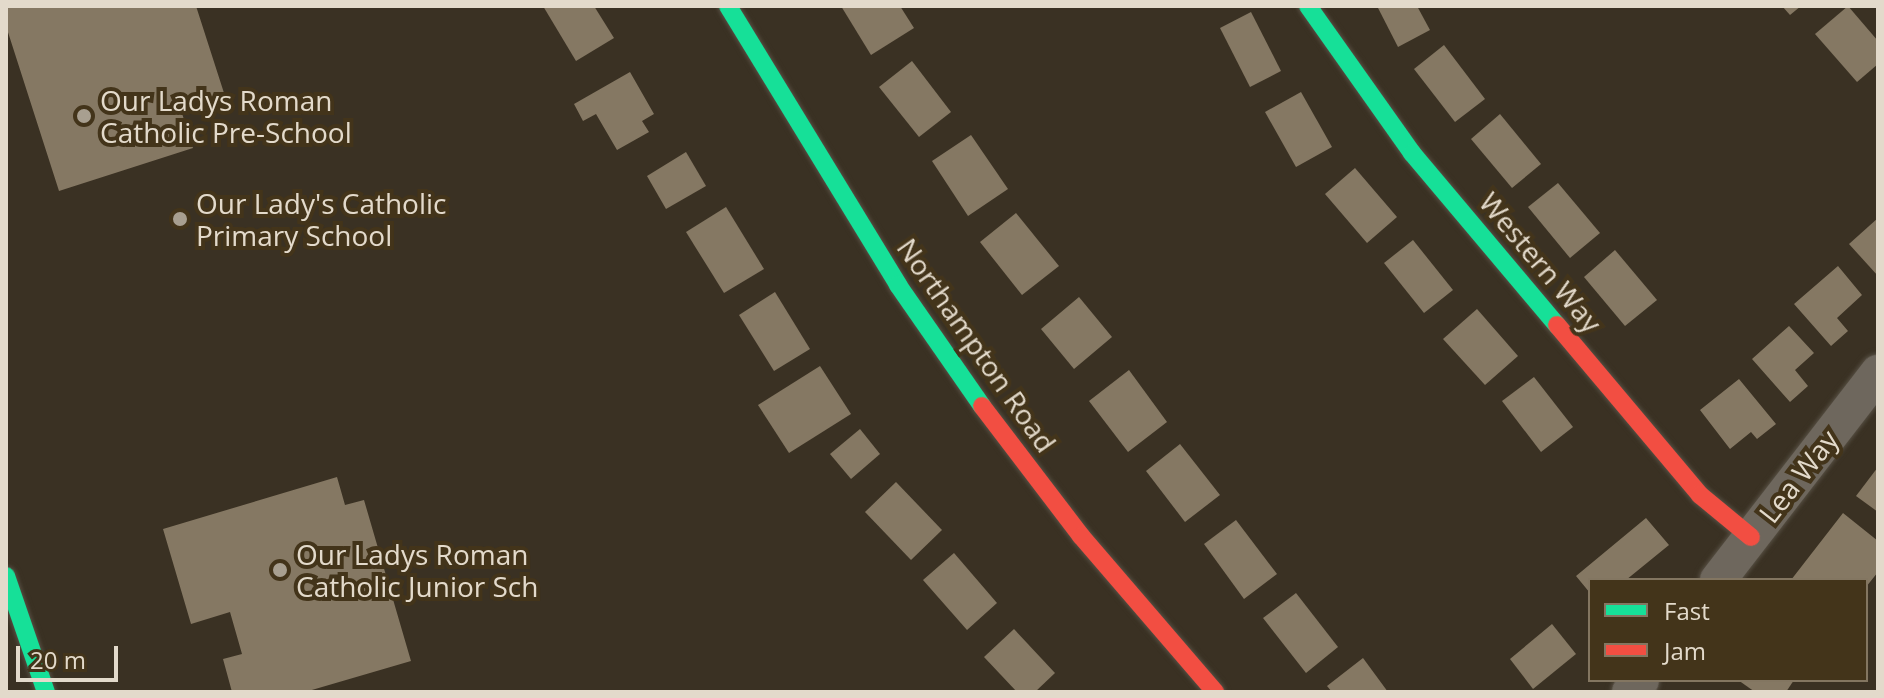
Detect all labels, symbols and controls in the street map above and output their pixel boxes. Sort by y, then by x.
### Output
place label: Our Ladys Roman Catholic Pre-School [100,83,352,149]
marker: Our Ladys Roman Catholic Pre-School [75,107,93,125]
street label: Western Way [1473,185,1609,339]
place label: Our Lady's Catholic Primary School [196,186,446,252]
marker: Our Lady's Catholic Primary School [171,210,189,228]
street label: Northampton Road [891,232,1063,458]
street label: Lea Way [1751,423,1845,529]
place label: Our Ladys Roman Catholic Junior Sch [296,537,538,603]
marker: Our Ladys Roman Catholic Junior Sch [271,561,289,579]
legend [1588,578,1868,682]
text: Fast [1664,594,1710,627]
scale bar [20,630,122,680]
text: Jam [1664,634,1706,667]
text: 20 m [30,643,86,676]

